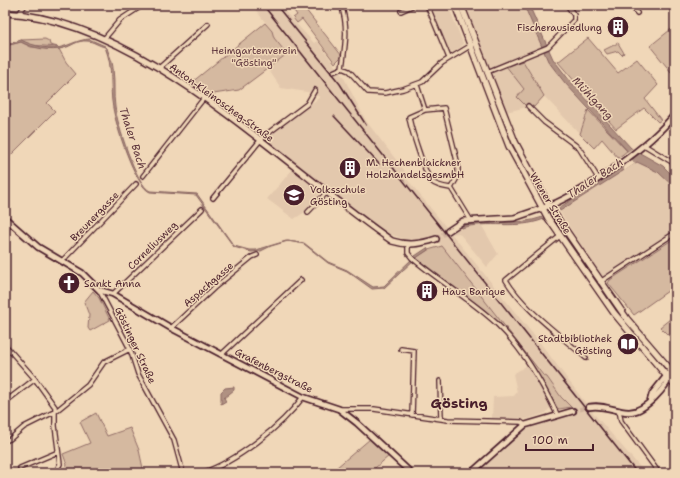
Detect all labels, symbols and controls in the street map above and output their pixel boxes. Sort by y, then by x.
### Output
building icon: Fischerausiedlung [605,14,631,40]
place label: Fischerausiedlung [517,21,602,34]
park label: Heimgartenverein "Gösting" [211,44,297,69]
street label: Anton-Kleinoscheg-Straße [167,60,277,145]
water label: Mühlgang [569,74,617,123]
water label: Thaler Bach [115,105,150,171]
building icon: M. Hechenblaickner HolzhandelsgesmbH [337,155,363,181]
water label: Thaler Bach [564,155,626,202]
place label: M. Hechenblaickner HolzhandelsgesmbH [366,156,464,181]
street label: Wiener Straße [527,170,574,237]
school or university icon: Volksschule Gösting [281,182,307,208]
place label: Volksschule Gösting [310,183,366,208]
street label: Breunergasse [67,188,122,244]
street label: Corneliusweg [125,218,180,272]
street label: Aspachgasse [181,259,236,310]
church icon: Sankt Anna [56,270,82,296]
place label: Sankt Anna [84,277,141,290]
building icon: Haus Barique [414,278,440,304]
place label: Haus Barique [442,285,506,298]
street label: Göstinger Straße [112,305,159,386]
library icon: Stadtbibliothek Gösting [615,331,641,357]
place label: Stadtbibliothek Gösting [538,332,612,357]
street label: Grafenbergstraße [233,345,315,396]
district label: Gösting [431,394,488,412]
scale bar [526,426,593,452]
text: 100 m [532,432,568,448]

